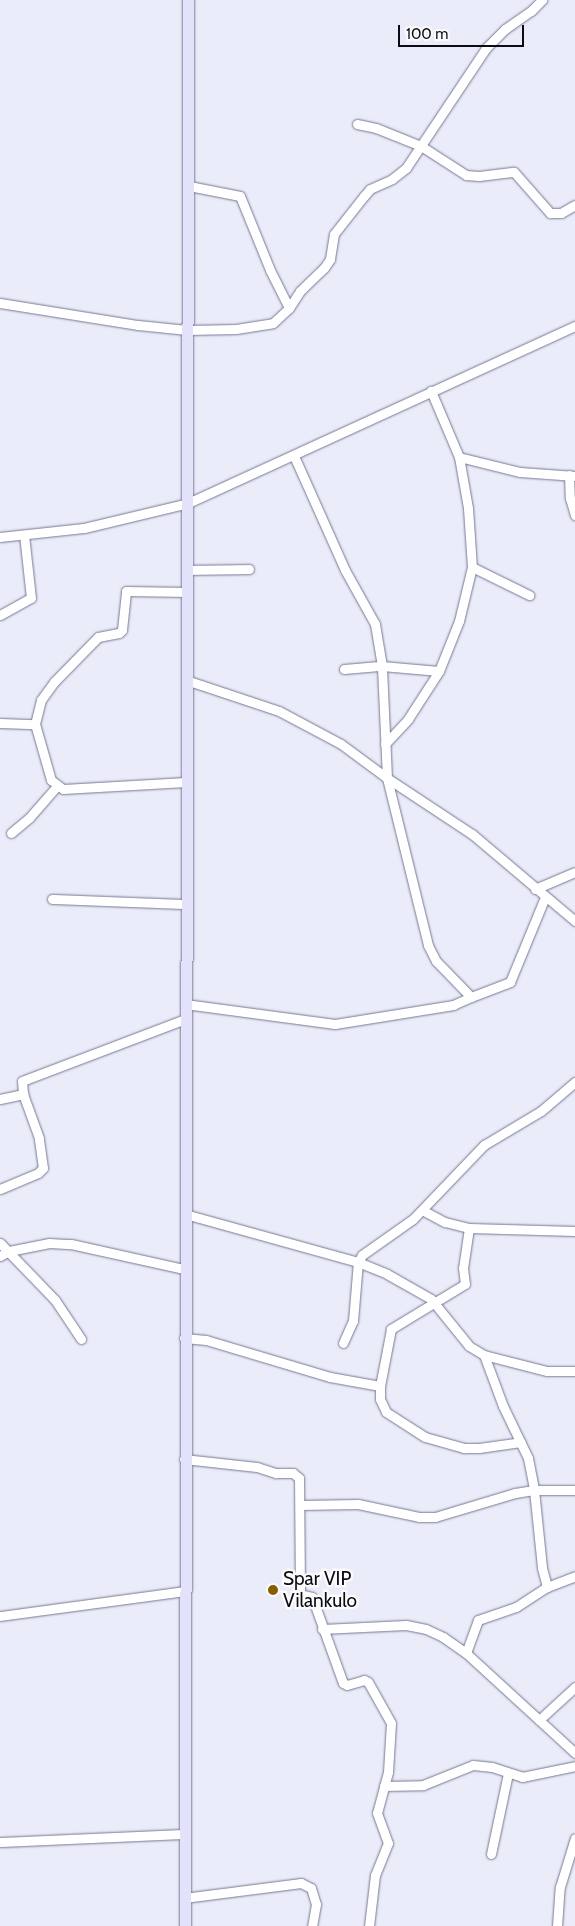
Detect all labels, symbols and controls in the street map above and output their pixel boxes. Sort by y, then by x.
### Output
scale bar [400,15,526,47]
text: 100 m [406,25,448,43]
place label: Spar VIP Vilankulo [283,1568,357,1612]
marker: Spar VIP Vilankulo [267,1584,279,1596]

